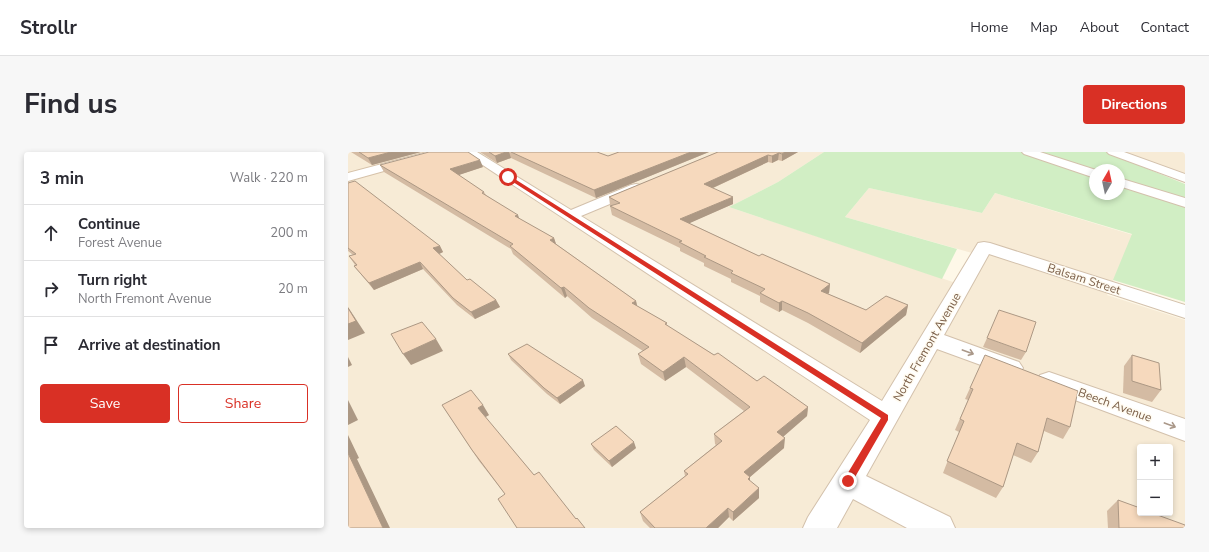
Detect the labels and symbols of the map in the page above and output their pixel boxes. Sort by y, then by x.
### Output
north arrow [1089,164,1125,200]
route start [499,168,517,186]
street label: Balsam Street [1045,260,1123,299]
street label: North Fremont Avenue [889,290,965,404]
one-way arrow [962,349,975,356]
street label: Beech Avenue [1076,384,1154,426]
one-way arrow [1163,421,1175,429]
route end [839,472,857,490]

